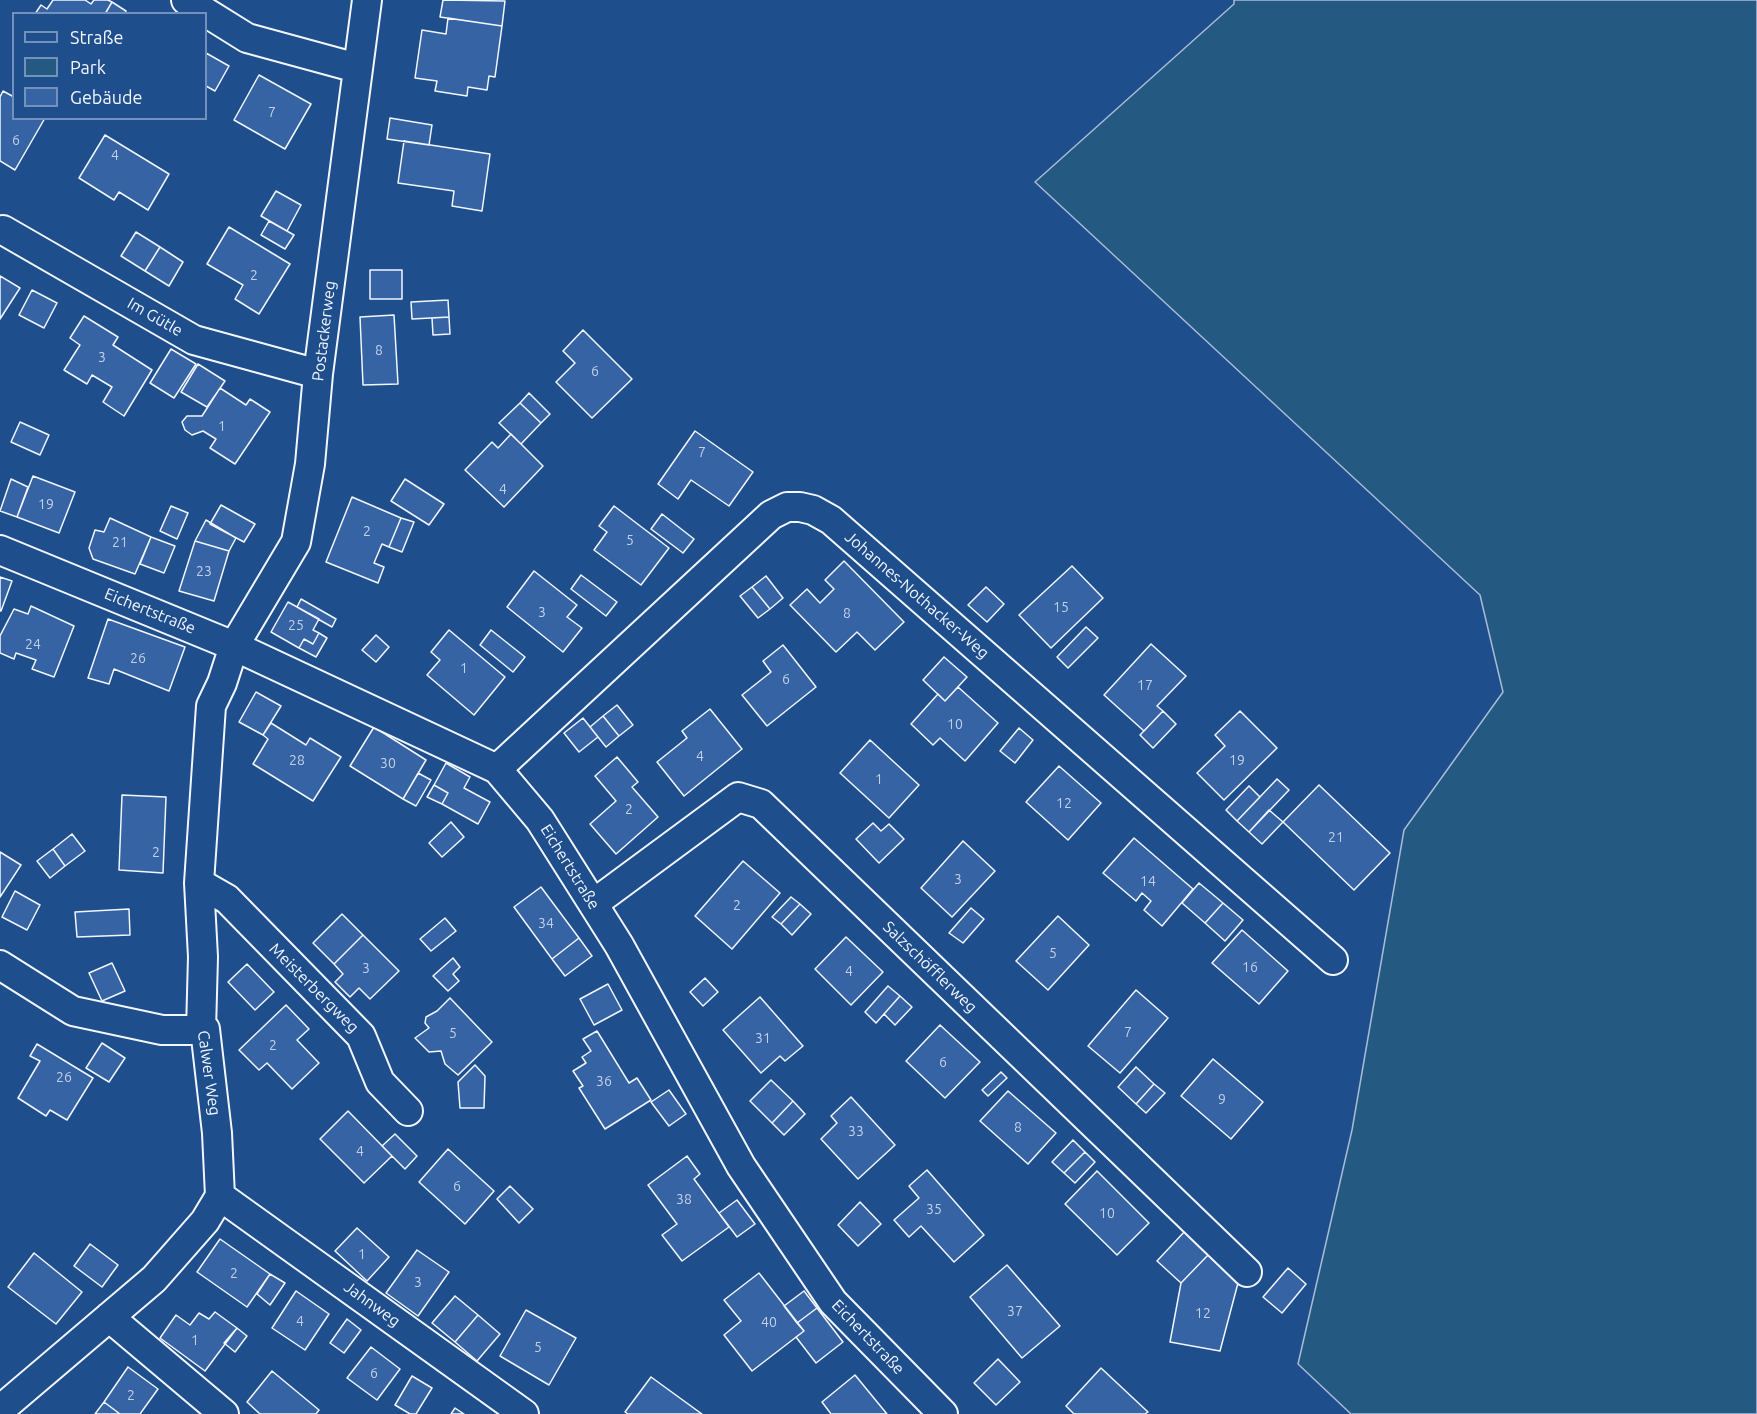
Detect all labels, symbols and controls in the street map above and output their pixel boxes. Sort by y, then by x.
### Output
legend [12,12,207,120]
text: Straße [70,27,123,47]
text: Park [70,57,106,77]
text: Gebäude [70,87,142,107]
house number: 7 [268,104,276,120]
house number: 6 [12,132,20,148]
house number: 4 [111,147,119,163]
house number: 2 [250,267,258,283]
street label: Postackerweg [308,280,340,382]
street label: Im Gütle [124,294,186,340]
house number: 8 [375,342,383,358]
house number: 3 [98,349,106,365]
house number: 6 [591,363,599,379]
house number: 1 [218,418,226,434]
house number: 7 [698,444,706,460]
house number: 4 [499,481,507,497]
house number: 19 [38,496,54,512]
house number: 2 [363,523,371,539]
street label: Johannes-Nothacker-Weg [841,527,993,663]
house number: 5 [626,532,634,548]
house number: 21 [112,534,128,550]
house number: 23 [196,563,212,579]
street label: Eichertstraße [102,584,198,638]
house number: 15 [1053,599,1069,615]
house number: 3 [538,604,546,620]
house number: 8 [843,605,851,621]
house number: 25 [288,617,304,633]
house number: 24 [25,636,41,652]
house number: 26 [130,650,146,666]
house number: 1 [460,660,468,676]
house number: 6 [782,671,790,687]
house number: 17 [1137,677,1153,693]
house number: 10 [947,716,963,732]
house number: 4 [696,748,704,764]
house number: 28 [289,752,305,768]
house number: 19 [1229,752,1245,768]
house number: 30 [380,755,396,771]
house number: 1 [875,771,883,787]
house number: 12 [1056,795,1072,811]
house number: 2 [625,801,633,817]
street label: Eichertstraße [536,821,604,913]
house number: 21 [1328,829,1344,845]
house number: 2 [152,844,160,860]
house number: 3 [954,871,962,887]
house number: 14 [1140,873,1156,889]
house number: 2 [733,897,741,913]
house number: 34 [538,915,554,931]
street label: Salzschöfflerweg [879,917,981,1017]
street label: Meisterbergweg [265,939,363,1037]
house number: 5 [1049,945,1057,961]
house number: 16 [1242,959,1258,975]
house number: 3 [362,960,370,976]
house number: 4 [845,963,853,979]
house number: 7 [1124,1024,1132,1040]
house number: 5 [449,1025,457,1041]
street label: Calwer Weg [194,1029,224,1117]
house number: 31 [755,1030,771,1046]
house number: 2 [269,1037,277,1053]
house number: 6 [939,1054,947,1070]
house number: 26 [56,1069,72,1085]
house number: 36 [596,1073,612,1089]
house number: 9 [1218,1091,1226,1107]
house number: 8 [1014,1119,1022,1135]
house number: 33 [848,1123,864,1139]
house number: 4 [356,1143,364,1159]
house number: 6 [453,1178,461,1194]
house number: 38 [676,1191,692,1207]
house number: 35 [926,1201,942,1217]
house number: 10 [1099,1205,1115,1221]
house number: 1 [358,1246,366,1262]
house number: 2 [230,1265,238,1281]
house number: 3 [414,1274,422,1290]
street label: Jahnweg [340,1277,404,1331]
street label: Eichertstraße [828,1296,908,1378]
house number: 37 [1007,1303,1023,1319]
house number: 12 [1195,1305,1211,1321]
house number: 4 [296,1313,304,1329]
house number: 40 [761,1314,777,1330]
house number: 1 [191,1332,199,1348]
house number: 5 [534,1339,542,1355]
house number: 6 [370,1365,378,1381]
house number: 2 [127,1387,135,1403]

